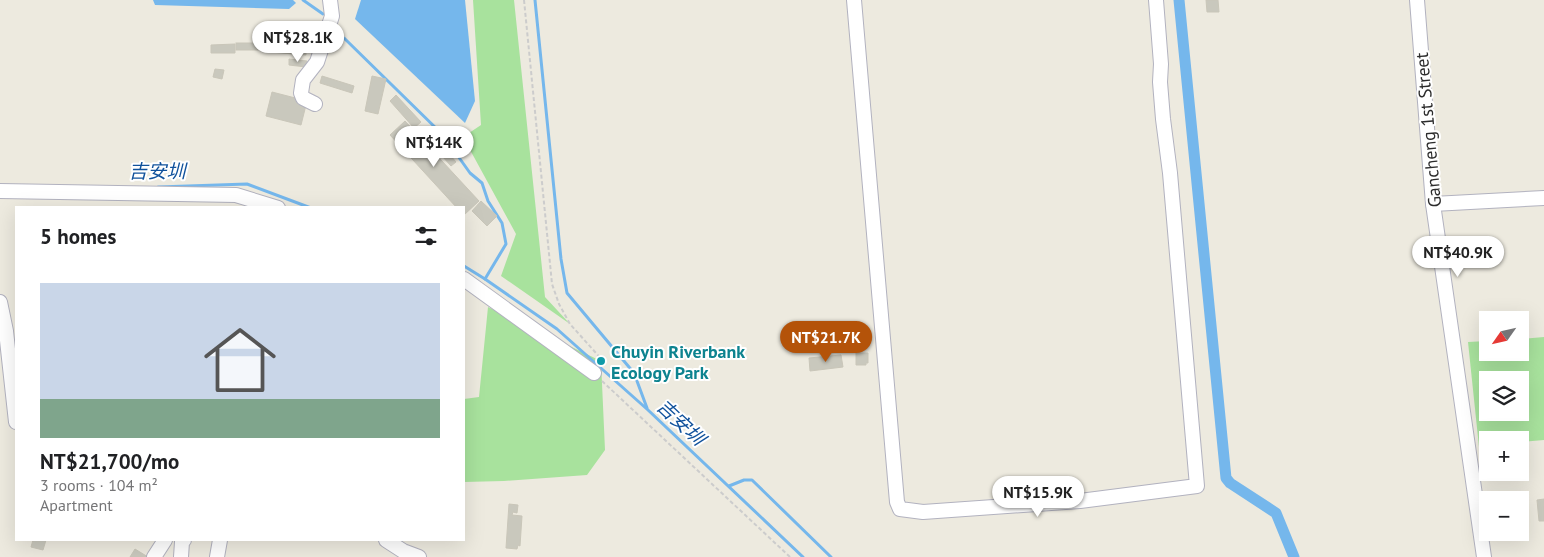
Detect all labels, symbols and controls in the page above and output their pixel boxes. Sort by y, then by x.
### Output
pin: NT$28.1K [246,20,350,63]
text: NT$28.1K [263,27,333,47]
street label: Gancheng 1st Street [1410,52,1446,208]
pin: NT$14K [393,126,475,168]
text: NT$14K [406,132,462,152]
water label: 吉安圳 [128,159,188,183]
icon: filters [412,222,440,250]
text: 5 homes [40,223,116,250]
pin: NT$40.9K [1406,236,1510,278]
text: NT$40.9K [1423,242,1493,262]
north arrow [1479,311,1529,361]
map controls [1479,311,1529,541]
icon: home [195,315,285,405]
pin: NT$21.7K [774,320,878,363]
text: NT$21.7K [791,327,861,347]
place label: Chuyin Riverbank Ecology Park [611,340,745,384]
marker: Chuyin Riverbank Ecology Park [595,355,607,367]
button: layers [1479,371,1529,421]
water label: 吉安圳 [652,394,712,452]
button: + [1479,431,1529,481]
text: NT$21,700/mo [40,448,179,475]
text: 3 rooms · 104 m² [40,475,158,495]
pin: NT$15.9K [986,476,1090,518]
text: NT$15.9K [1003,482,1073,502]
button: − [1479,491,1529,541]
text: Apartment [40,495,113,515]

